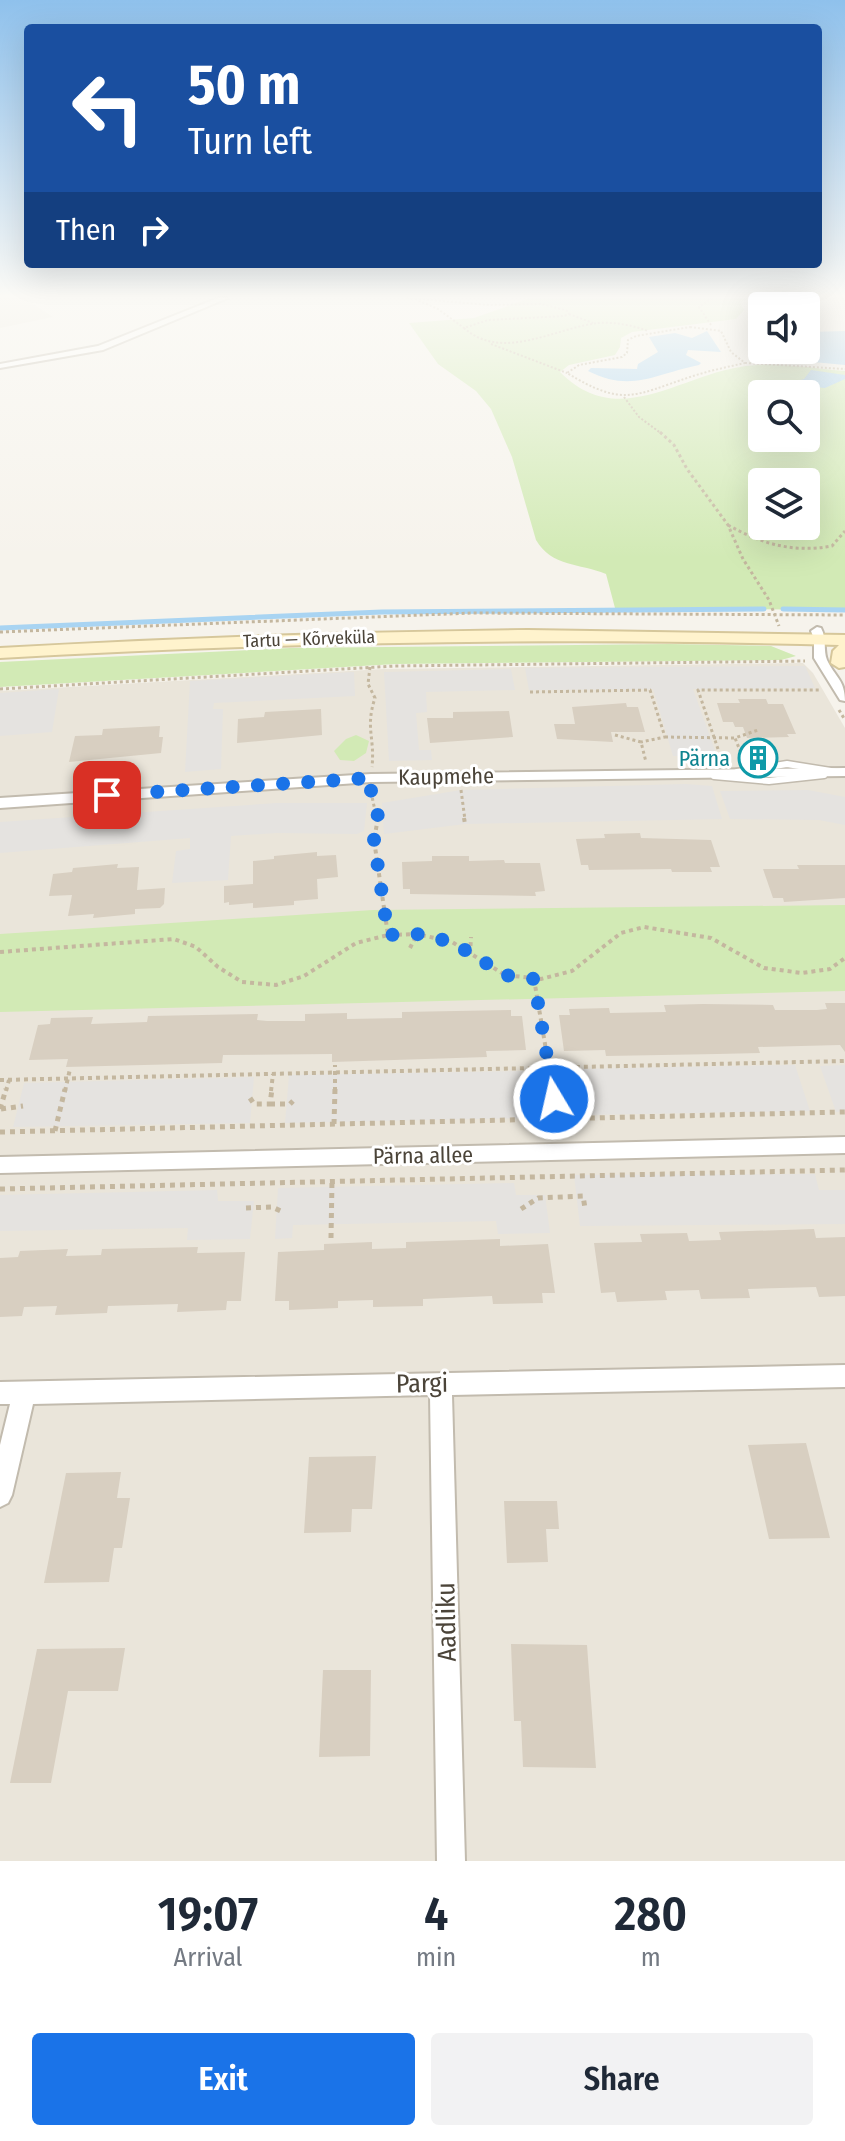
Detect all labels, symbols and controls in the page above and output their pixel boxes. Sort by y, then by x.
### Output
text: 50 m [188,52,300,119]
icon: left [56,56,160,160]
text: Turn left [188,120,312,164]
icon: right [132,208,176,252]
text: Then [56,212,116,248]
map controls [748,292,820,540]
button: sound [748,292,820,364]
button: search [748,380,820,452]
button: layers [748,468,820,540]
street label: Tartu — Kõrveküla [243,626,376,652]
building icon: Pärna [737,737,779,779]
place label: Pärna [679,745,730,772]
pin [73,761,141,829]
street label: Kaupmehe [398,762,494,791]
icon: arrive [85,773,129,817]
position arrow [512,1057,596,1141]
street label: Pärna allee [373,1141,473,1170]
street label: Pargi [396,1368,449,1399]
street label: Aadliku [430,1582,463,1662]
text: 19:07 [158,1885,258,1943]
text: 4 [424,1885,448,1943]
text: 280 [614,1885,687,1943]
text: Arrival [174,1942,243,1973]
text: min [416,1942,456,1973]
text: m [641,1942,661,1973]
button: Exit [32,2033,415,2125]
button: Share [431,2033,813,2125]

